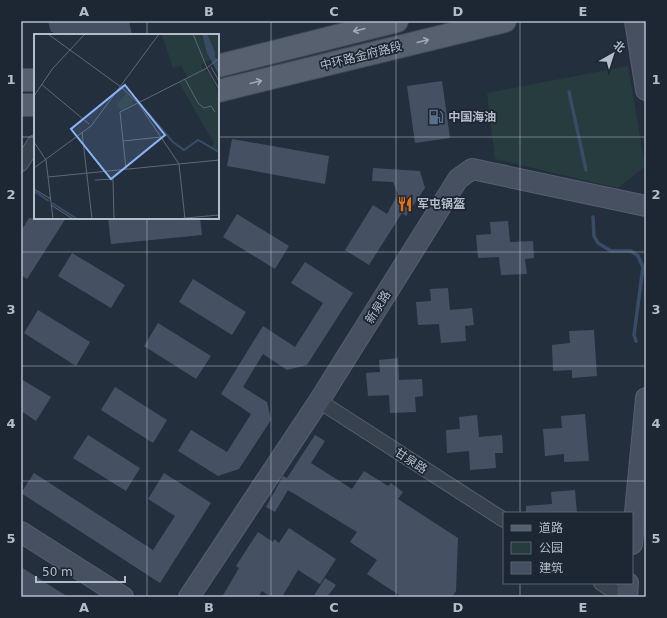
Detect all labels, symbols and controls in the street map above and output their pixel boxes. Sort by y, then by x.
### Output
text: A [79,4,89,19]
text: B [204,4,214,19]
text: C [329,4,339,19]
text: D [453,4,464,19]
text: E [579,4,587,19]
one-way arrow [353,27,366,35]
inset map [34,34,219,219]
north arrow [593,34,633,74]
one-way arrow [416,37,429,44]
text: 北 [611,38,627,55]
street label: 中环路金府路段 [319,39,403,73]
text: 1 [6,72,16,87]
text: 1 [651,72,661,87]
one-way arrow [249,78,262,85]
fuel station icon: 中国海油 [427,108,445,126]
place label: 中国海油 [448,110,496,124]
text: 2 [6,187,16,202]
text: 2 [651,187,661,202]
restaurant icon: 军屯锅盔 [396,195,414,213]
place label: 军屯锅盔 [417,197,465,211]
street label: 新泉路 [363,288,393,326]
text: 3 [6,302,16,317]
text: 3 [651,302,661,317]
text: 4 [6,416,16,431]
text: 4 [651,416,661,431]
street label: 甘泉路 [392,445,430,477]
legend [503,512,633,584]
text: 道路 [539,521,563,535]
text: 5 [6,531,16,546]
text: 5 [651,531,661,546]
text: 公园 [539,541,563,555]
scale bar [36,558,125,584]
text: 建筑 [539,561,563,575]
text: 50 m [42,565,73,579]
text: A [79,600,89,615]
text: B [204,600,214,615]
text: C [329,600,339,615]
text: D [453,600,464,615]
text: E [579,600,587,615]

